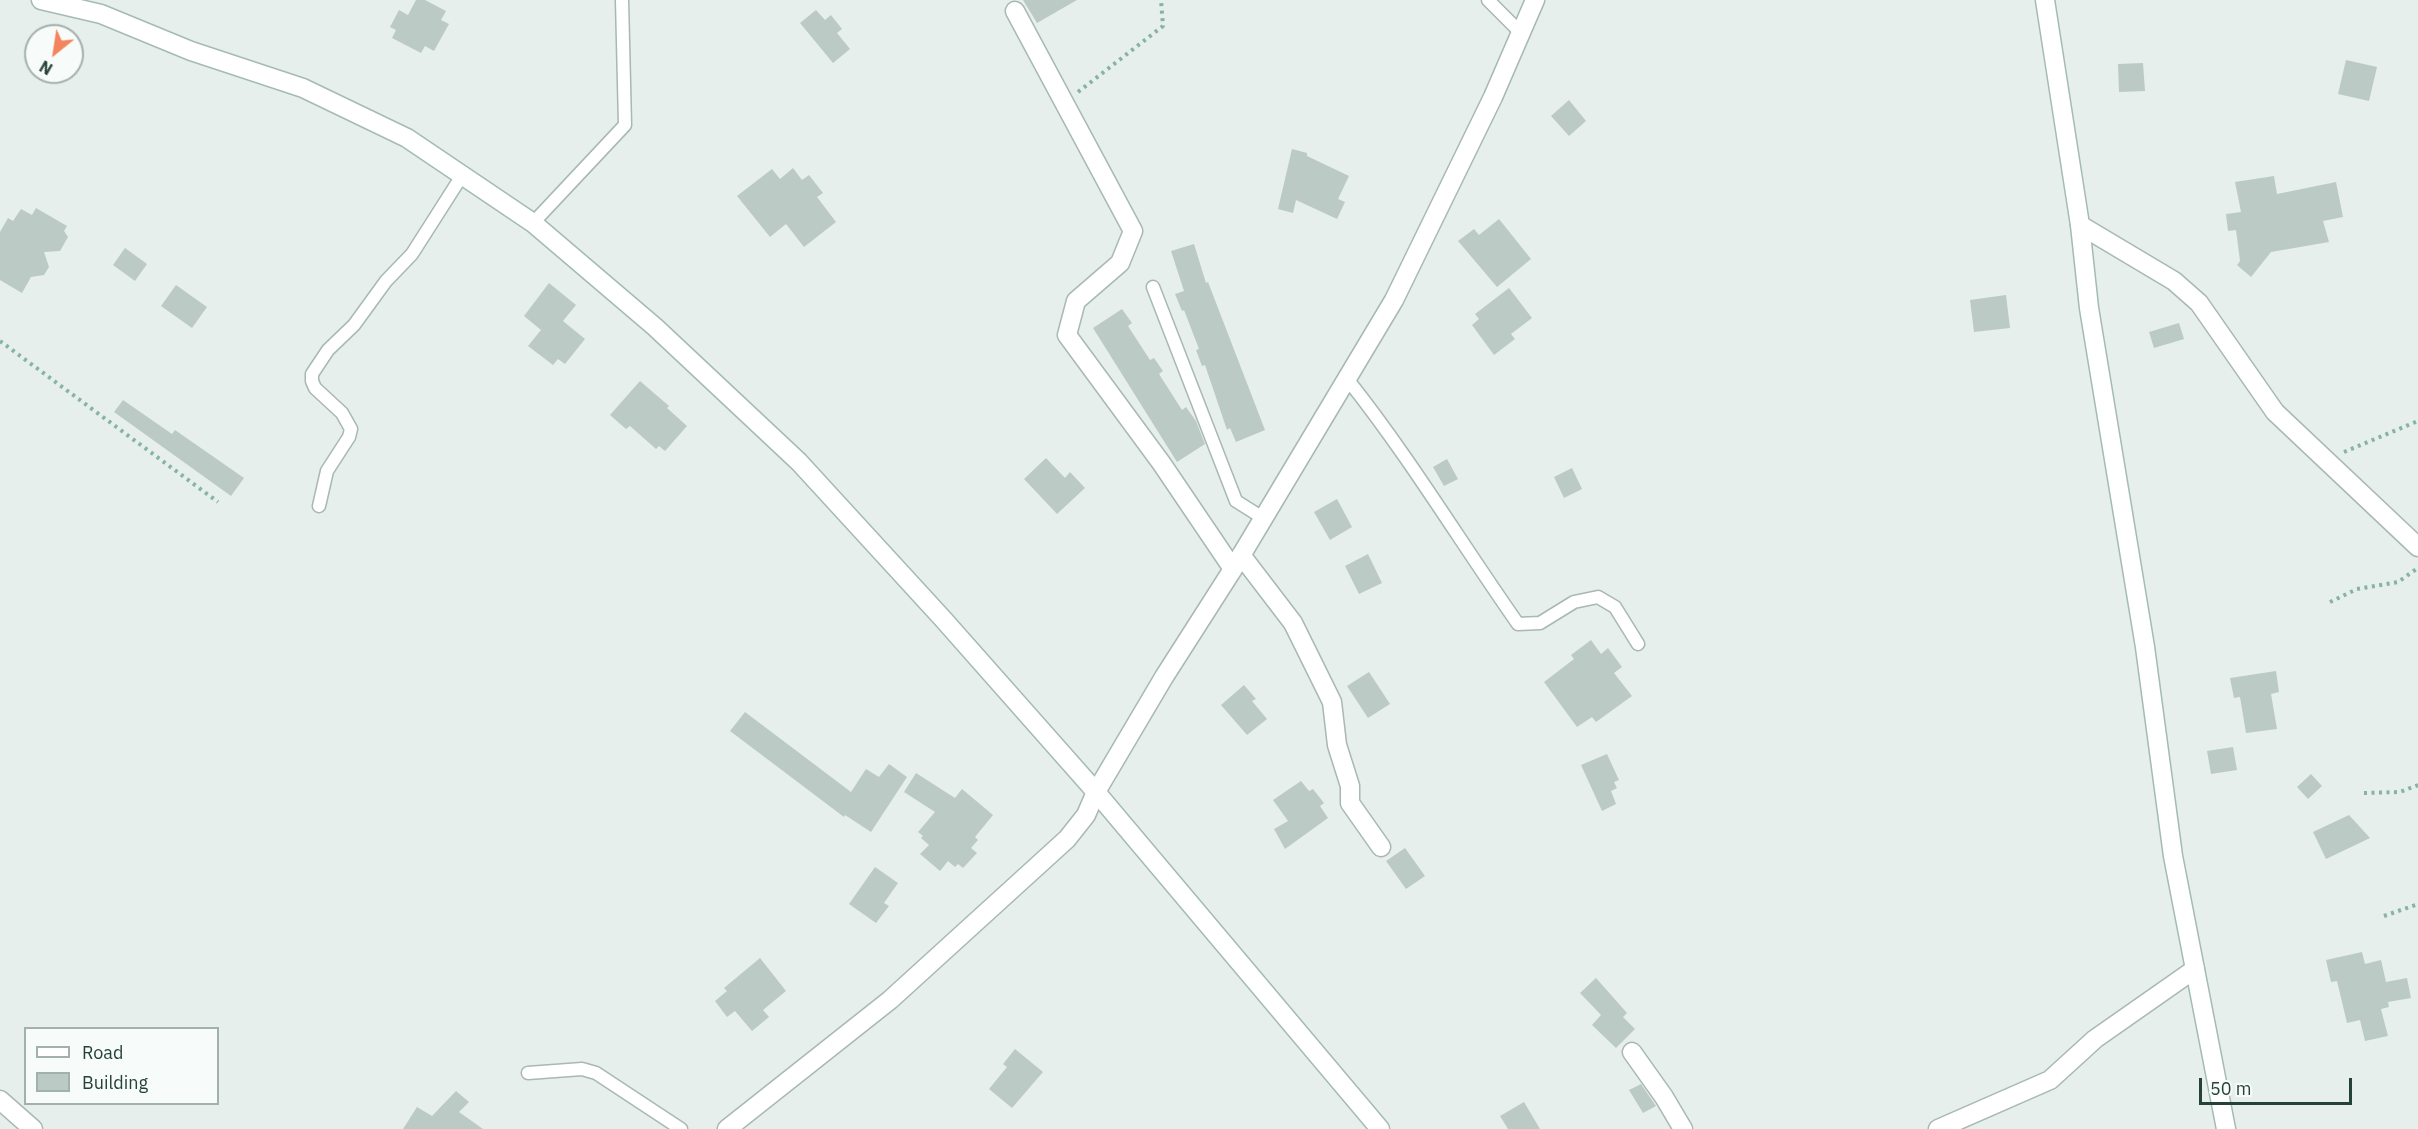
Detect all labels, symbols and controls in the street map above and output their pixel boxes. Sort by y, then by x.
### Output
north arrow [24,24,84,84]
text: N [36,56,56,79]
legend [24,1027,219,1105]
text: Road [82,1041,123,1064]
scale bar [2202,1066,2355,1104]
text: Building [82,1071,148,1094]
text: 50 m [2210,1077,2252,1100]

